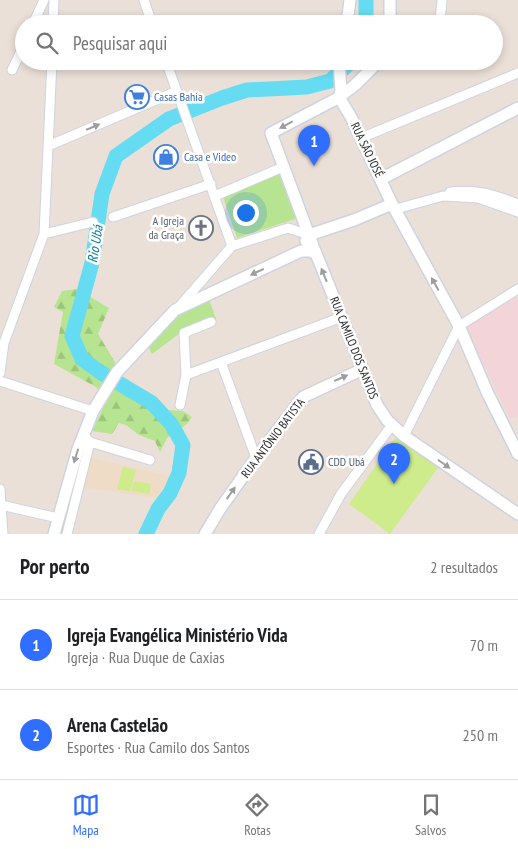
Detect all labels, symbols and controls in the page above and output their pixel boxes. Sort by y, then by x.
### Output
search box [15,15,503,70]
icon: search [33,29,61,57]
text: Pesquisar aqui [73,31,167,55]
supermarket icon: Casas Bahia [124,84,150,110]
place label: Casas Bahia [154,89,203,104]
street label: RUA SÃO JOSÉ [348,120,387,180]
one-way arrow [279,121,293,129]
one-way arrow [86,122,100,130]
pin: 1 [298,125,330,166]
shop icon: Casa e Video [153,144,179,170]
place label: Casa e Video [184,149,236,164]
your location [233,200,259,226]
place label: A Igreja da Graça [148,213,184,242]
church icon: A Igreja da Graça [188,215,214,241]
water label: Rio Ubá [83,223,107,264]
one-way arrow [250,268,264,276]
one-way arrow [320,268,328,282]
one-way arrow [431,276,439,291]
street label: RUA CAMILO DOS SANTOS [327,294,382,401]
one-way arrow [334,374,348,382]
street label: RUA ANTÔNIO BATISTA [238,395,308,481]
pin: 2 [378,443,410,484]
one-way arrow [72,449,80,464]
public building icon: CDD Ubá [298,449,324,475]
place label: CDD Ubá [328,454,365,469]
one-way arrow [437,459,451,469]
one-way arrow [226,487,237,500]
text: Por perto [20,553,90,580]
text: 2 resultados [430,557,498,577]
text: Igreja Evangélica Ministério Vida [67,623,287,647]
text: 1 [32,635,40,655]
text: 70 m [470,635,498,655]
text: Igreja · Rua Duque de Caxias [67,647,225,667]
text: Arena Castelão [67,713,168,737]
text: 2 [32,725,40,745]
text: 250 m [463,725,498,745]
text: Esportes · Rua Camilo dos Santos [67,737,250,757]
tab: Mapa [72,791,100,839]
tab: Rotas [243,791,271,839]
tab: Salvos [415,791,446,839]

